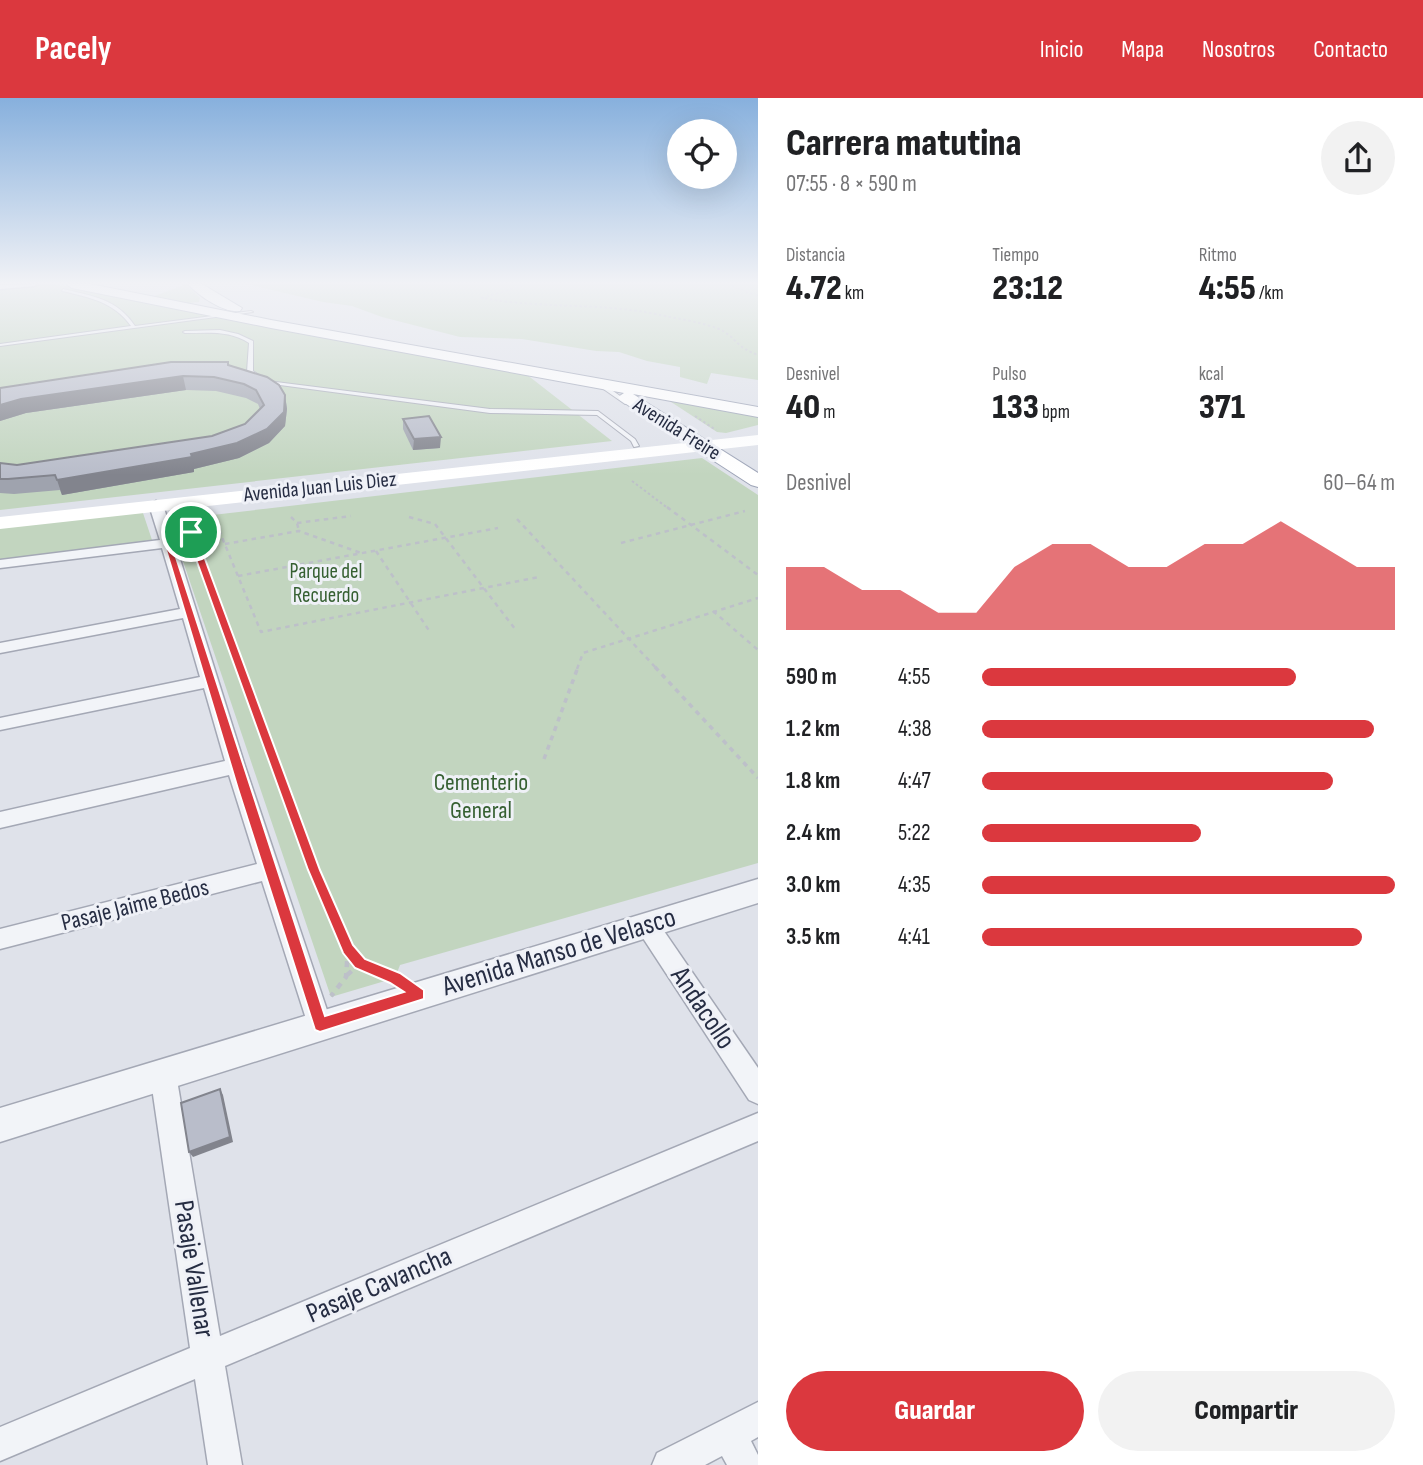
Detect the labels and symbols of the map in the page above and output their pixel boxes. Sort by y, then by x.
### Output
street label: Avenida Freire [628,392,725,466]
street label: Avenida Juan Luis Diez [241,467,398,508]
pin [161,502,221,562]
park label: Parque del Recuerdo [290,559,362,608]
park label: Cementerio General [434,768,528,825]
street label: Pasaje Jaime Bedos [58,873,212,937]
street label: Avenida Manso de Velasco [437,901,680,1003]
street label: Andacollo [663,960,742,1055]
street label: Pasaje Vallenar [167,1198,221,1340]
street label: Pasaje Cavancha [301,1240,457,1330]

